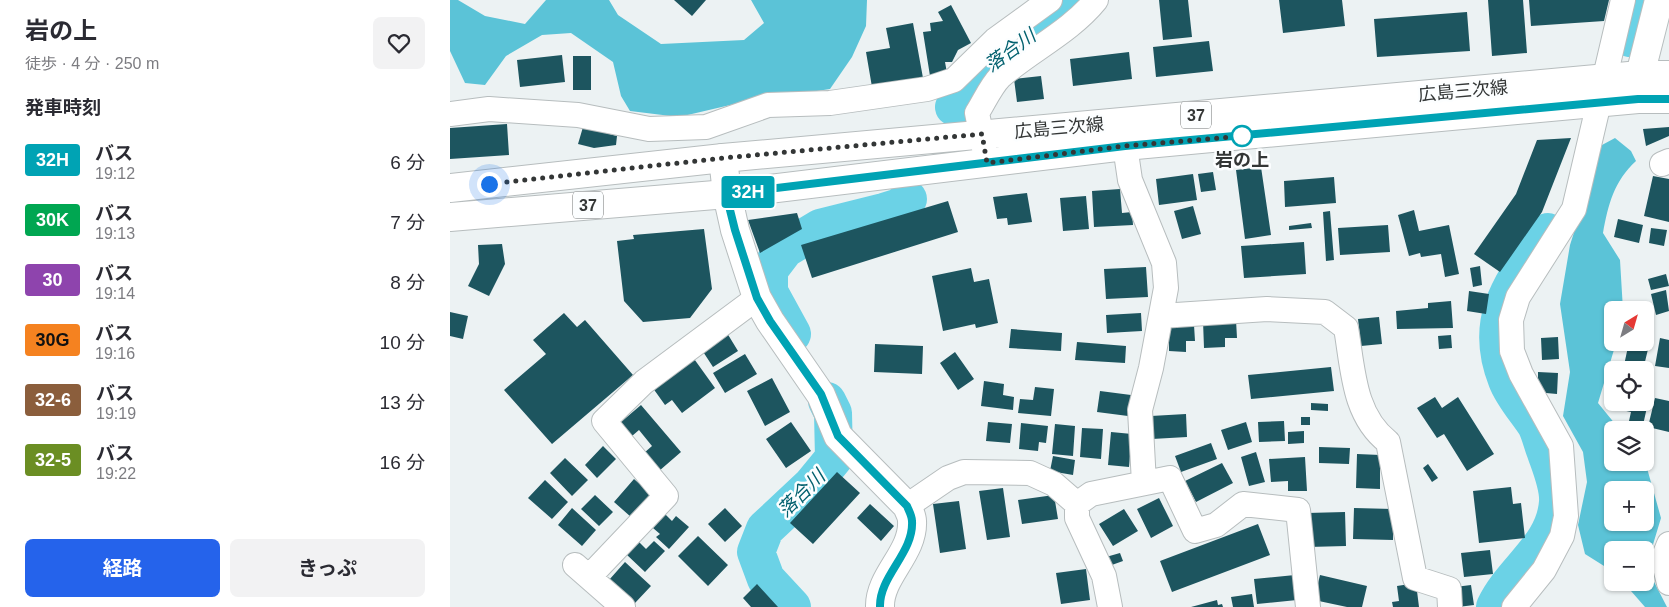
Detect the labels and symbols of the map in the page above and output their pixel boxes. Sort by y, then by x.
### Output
water label: 落合川 [981,24,1041,76]
street label: 広島三次線 [1417,77,1509,105]
road number: 37 [1181,102,1211,128]
street label: 広島三次線 [1013,114,1105,142]
marker: 岩の上 [1231,125,1253,147]
place label: 岩の上 [1215,150,1269,170]
your location [477,172,502,197]
line badge: 32H [719,176,777,208]
road number: 37 [573,192,603,218]
north arrow [1604,301,1654,351]
water label: 落合川 [774,464,830,521]

